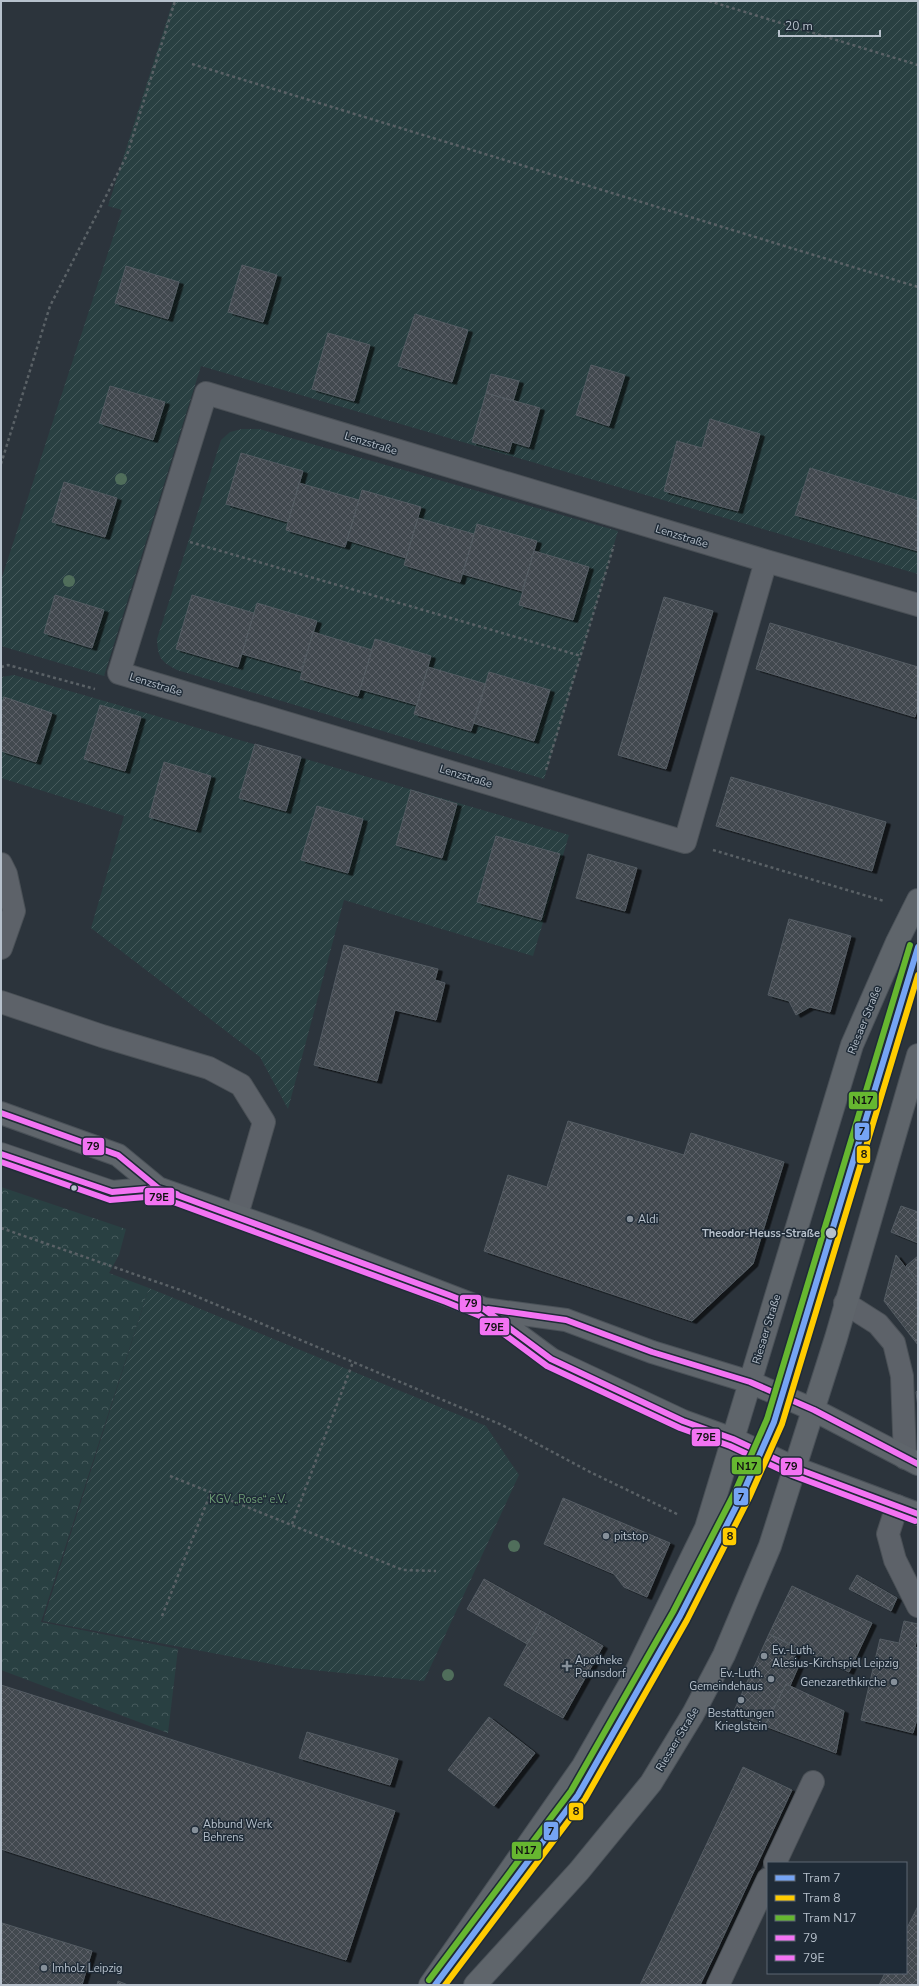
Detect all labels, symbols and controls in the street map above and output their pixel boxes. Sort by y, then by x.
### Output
scale bar [779,12,880,38]
text: 20 m [785,18,813,34]
street label: Lenzstraße [343,428,399,459]
street label: Lenzstraße [654,521,710,552]
street label: Lenzstraße [128,669,184,700]
street label: Lenzstraße [438,761,494,792]
street label: Riesaer Straße [844,984,885,1057]
line badge: N17 [848,1091,878,1110]
text: N17 [852,1093,874,1108]
line badge: 7 [854,1122,870,1141]
text: 7 [859,1124,865,1139]
line badge: 79 [82,1137,105,1156]
text: 79 [86,1139,100,1154]
line badge: 8 [856,1145,871,1164]
text: 8 [861,1147,868,1162]
unlabelled marker [69,1183,79,1193]
line badge: 79E [144,1187,175,1206]
text: 79E [149,1190,169,1205]
place label: Aldi [638,1212,658,1227]
marker: Aldi [625,1214,635,1224]
place label: Theodor-Heuss-Straße [702,1226,820,1241]
marker: Theodor-Heuss-Straße [824,1226,838,1240]
street label: Riesaer Straße [749,1292,784,1366]
line badge: 79 [459,1294,482,1313]
text: 79 [464,1296,478,1311]
line badge: 79E [479,1317,510,1336]
text: 79E [484,1320,504,1335]
line badge: 79E [691,1428,721,1447]
text: 79E [696,1430,716,1445]
line badge: N17 [731,1456,762,1475]
line badge: 79 [780,1457,803,1476]
text: N17 [736,1459,758,1474]
text: 79 [784,1459,798,1474]
line badge: 7 [733,1487,749,1506]
text: 7 [738,1490,744,1505]
park label: KGV „Rose“ e.V. [209,1492,287,1507]
line badge: 8 [722,1527,737,1546]
place label: pitstop [614,1529,648,1544]
text: 8 [727,1529,734,1544]
marker: pitstop [601,1531,611,1541]
place label: Ev.-Luth. Alesius-Kirchspiel Leipzig [772,1643,899,1671]
marker: Ev.-Luth. Alesius-Kirchspiel Leipzig [759,1651,769,1661]
place label: Apotheke Paunsdorf [575,1653,626,1681]
marker: Apotheke Paunsdorf [562,1661,572,1671]
place label: Ev.-Luth. Gemeindehaus [689,1666,763,1694]
marker: Ev.-Luth. Gemeindehaus [766,1674,776,1684]
place label: Genezarethkirche [800,1675,886,1690]
marker: Genezarethkirche [889,1677,899,1687]
marker: Bestattungen Krieglstein [736,1695,746,1705]
street label: Riesaer Straße [652,1704,703,1774]
place label: Bestattungen Krieglstein [708,1706,774,1734]
line badge: 8 [568,1802,584,1821]
text: 8 [573,1804,580,1819]
place label: Abbund Werk Behrens [203,1817,273,1845]
line badge: 7 [543,1821,559,1841]
text: 7 [548,1824,554,1839]
marker: Abbund Werk Behrens [190,1825,200,1835]
line badge: N17 [511,1841,542,1860]
text: N17 [515,1843,537,1858]
legend [767,1862,907,1974]
text: Tram 7 [803,1870,840,1886]
text: Tram 8 [803,1890,840,1906]
text: Tram N17 [803,1910,857,1926]
text: 79 [803,1930,817,1946]
text: 79E [803,1950,824,1966]
place label: Imholz Leipzig [52,1961,123,1976]
marker: Imholz Leipzig [39,1963,49,1973]

